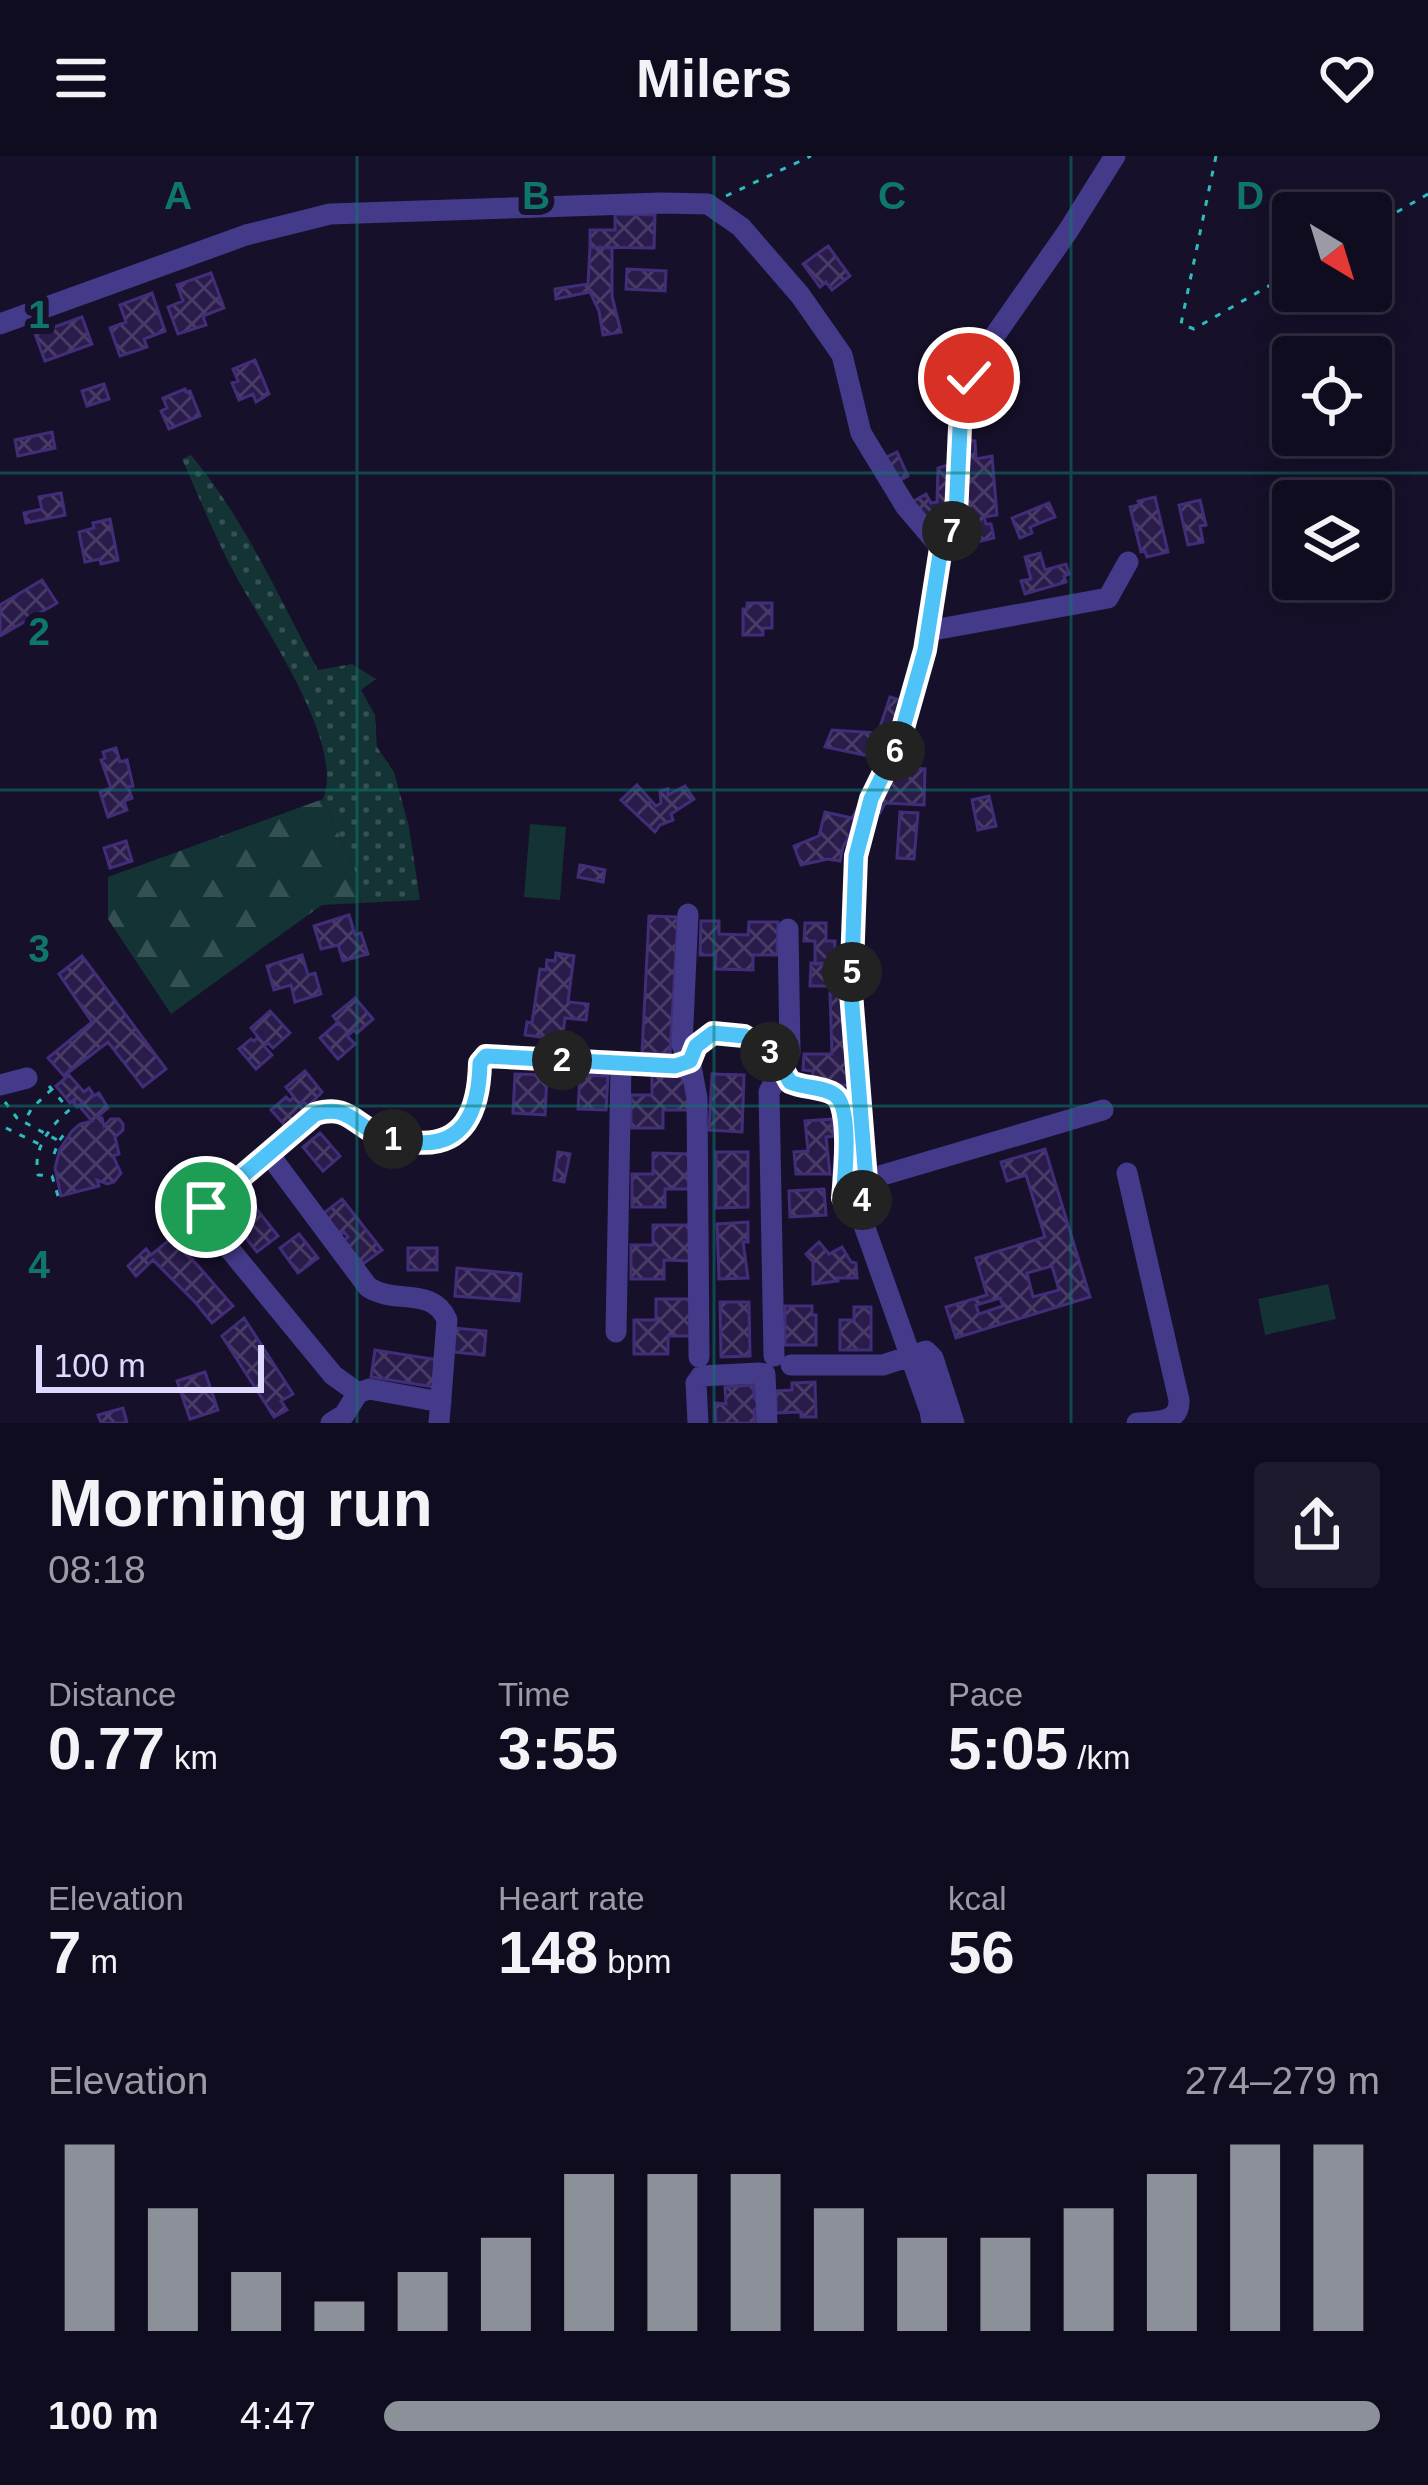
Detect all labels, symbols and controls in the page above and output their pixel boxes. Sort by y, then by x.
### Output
icon: menu [48,45,114,111]
icon: heart [1314,45,1380,111]
text: Milers [636,48,792,108]
text: A [164,174,192,217]
text: B [522,174,550,217]
text: C [878,174,906,217]
text: D [1236,174,1264,217]
north arrow [1272,192,1392,312]
map controls [1272,192,1392,600]
text: 1 [28,293,50,336]
pin [918,327,1020,429]
button: locate [1272,336,1392,456]
icon: check [936,345,1002,411]
button: layers [1272,480,1392,600]
pin: 7 [922,501,982,561]
text: 7 [943,512,961,549]
text: 2 [28,610,50,653]
pin: 6 [865,721,925,781]
text: 6 [886,732,904,769]
text: 3 [28,927,50,970]
pin: 5 [822,942,882,1002]
text: 5 [843,953,861,990]
pin: 3 [740,1022,800,1082]
pin: 2 [532,1030,592,1090]
text: 3 [761,1033,779,1070]
text: 2 [553,1041,571,1078]
pin: 1 [363,1109,423,1169]
text: 1 [384,1120,402,1157]
pin [155,1156,257,1258]
pin: 4 [832,1170,892,1230]
icon: arrive [173,1174,239,1240]
text: 4 [853,1181,871,1218]
text: 4 [28,1243,50,1286]
scale bar [36,1339,264,1392]
text: 100 m [54,1347,146,1384]
button: share [1254,1462,1380,1588]
text: Morning run [48,1466,433,1540]
text: 08:18 [48,1548,146,1591]
text: Distance [48,1676,176,1713]
text: Time [498,1676,570,1713]
text: Pace [948,1676,1023,1713]
text: 0.77 [48,1715,165,1782]
text: 3:55 [498,1715,618,1782]
text: 5:05 [948,1715,1068,1782]
text: km [165,1739,218,1776]
text: /km [1068,1739,1130,1776]
text: Elevation [48,1880,184,1917]
text: Heart rate [498,1880,645,1917]
text: kcal [948,1880,1007,1917]
text: 7 [48,1919,81,1986]
text: 148 [498,1919,598,1986]
text: 56 [948,1919,1015,1986]
text: m [81,1943,118,1980]
text: bpm [598,1943,671,1980]
text: Elevation [48,2059,208,2102]
text: 274–279 m [1185,2059,1380,2102]
text: 100 m [48,2394,159,2437]
text: 4:47 [240,2394,316,2437]

